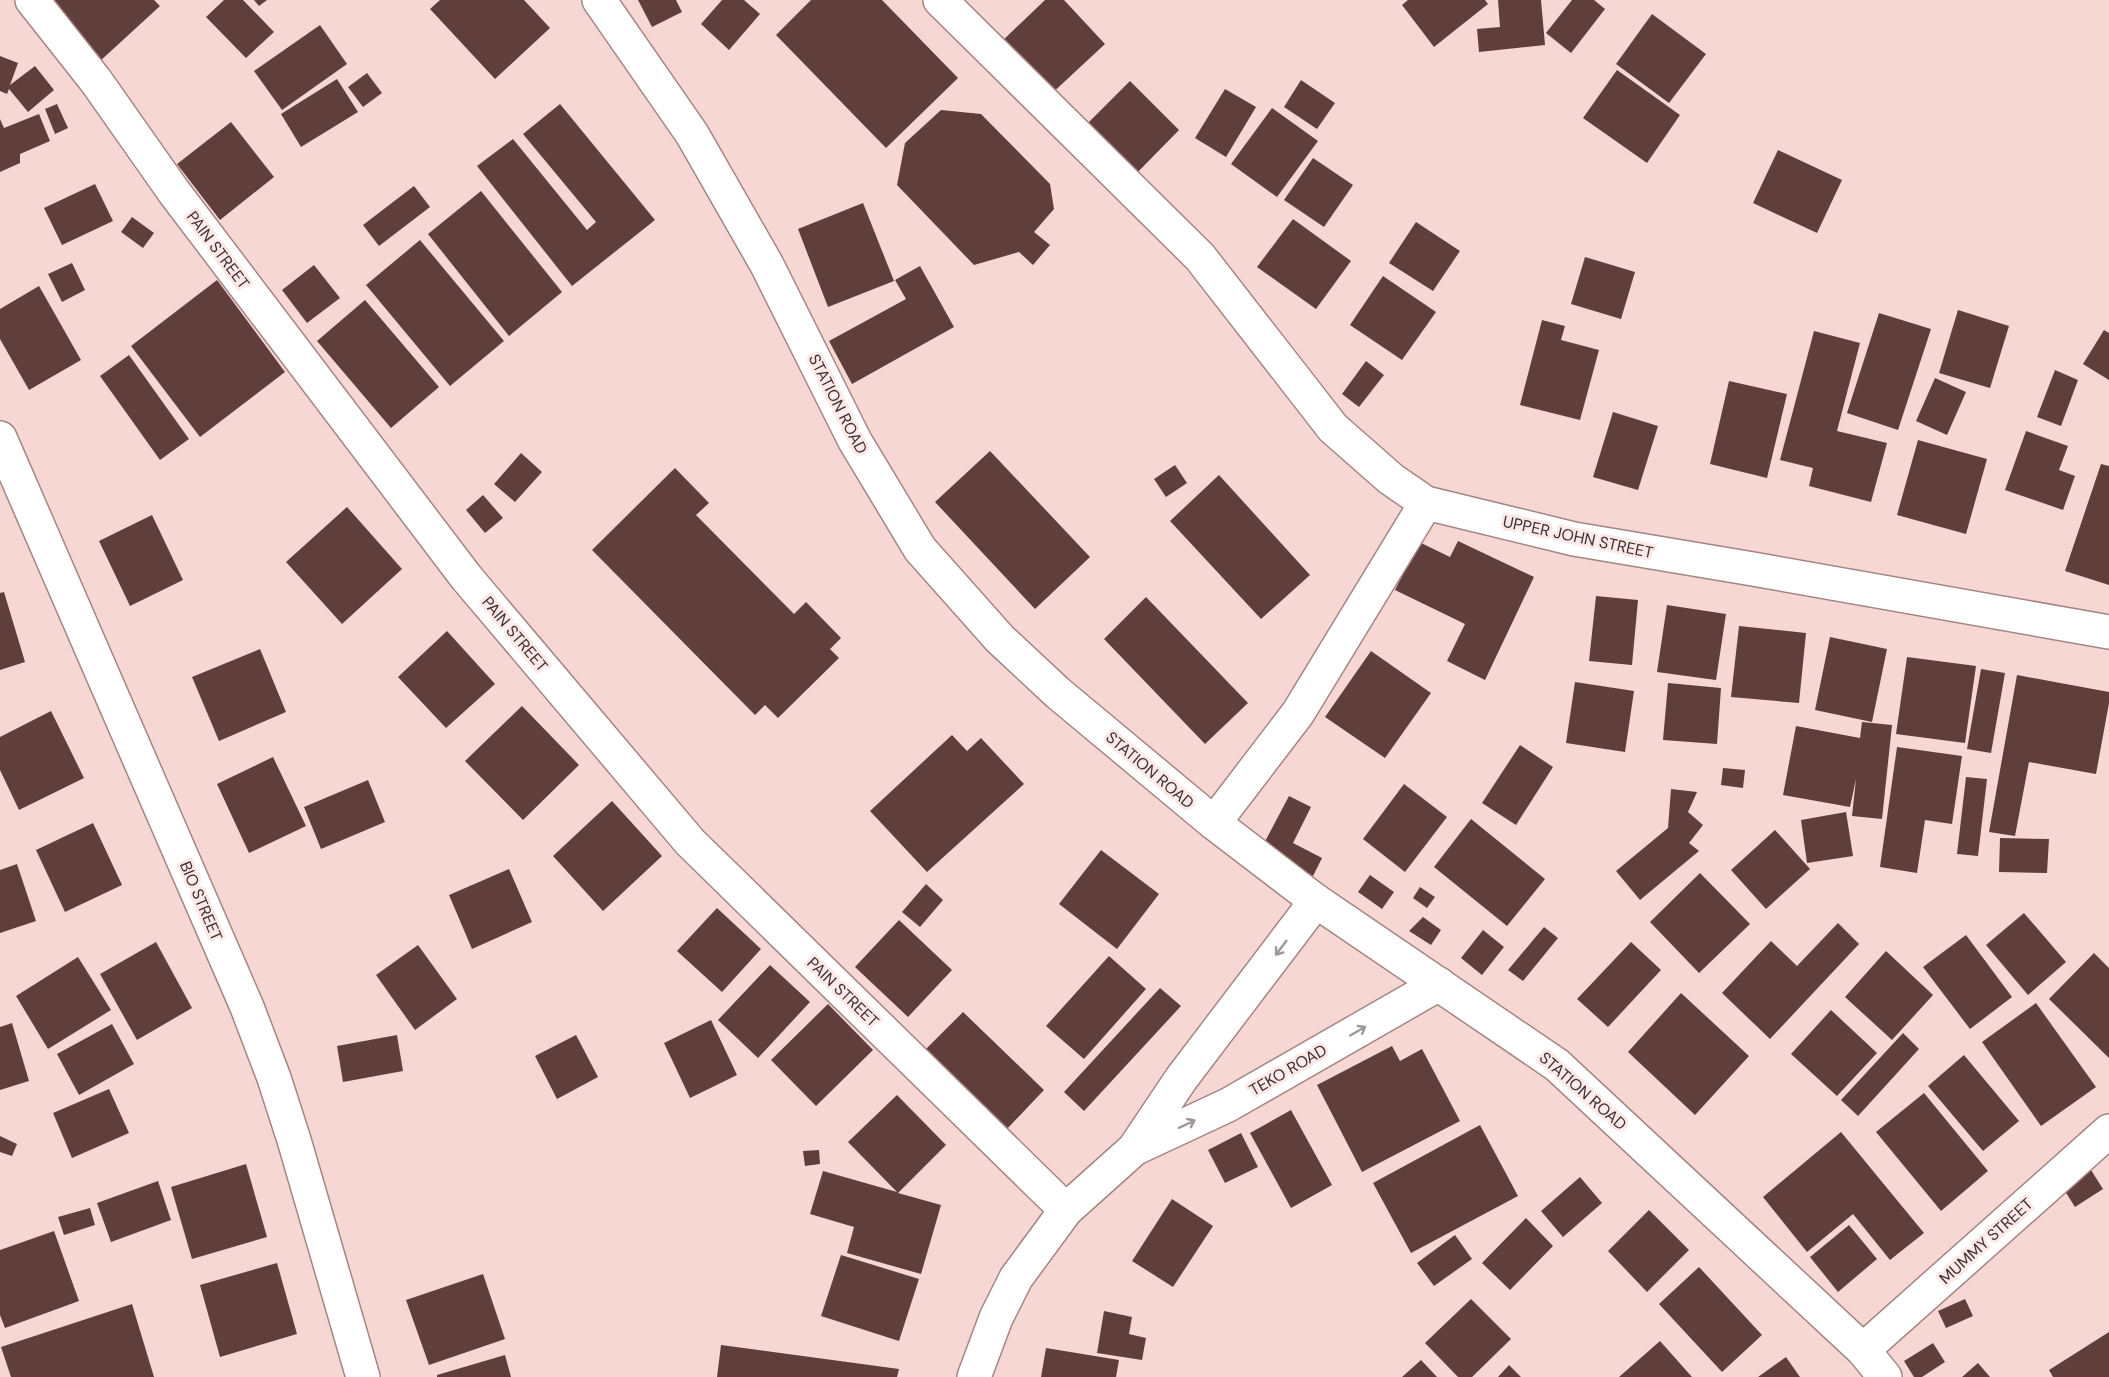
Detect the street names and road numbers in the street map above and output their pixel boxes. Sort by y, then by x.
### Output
street label: PAIN STREET [182,207,254,293]
street label: STATION ROAD [804,351,872,457]
street label: UPPER JOHN STREET [1501,511,1655,563]
street label: PAIN STREET [477,592,553,676]
street label: STATION ROAD [1101,727,1199,813]
street label: BIO STREET [175,858,227,944]
street label: PAIN STREET [803,952,883,1032]
street label: TEKO ROAD [1245,1039,1331,1101]
street label: STATION ROAD [1535,1047,1631,1135]
street label: MUMMY STREET [1935,1193,2037,1289]

